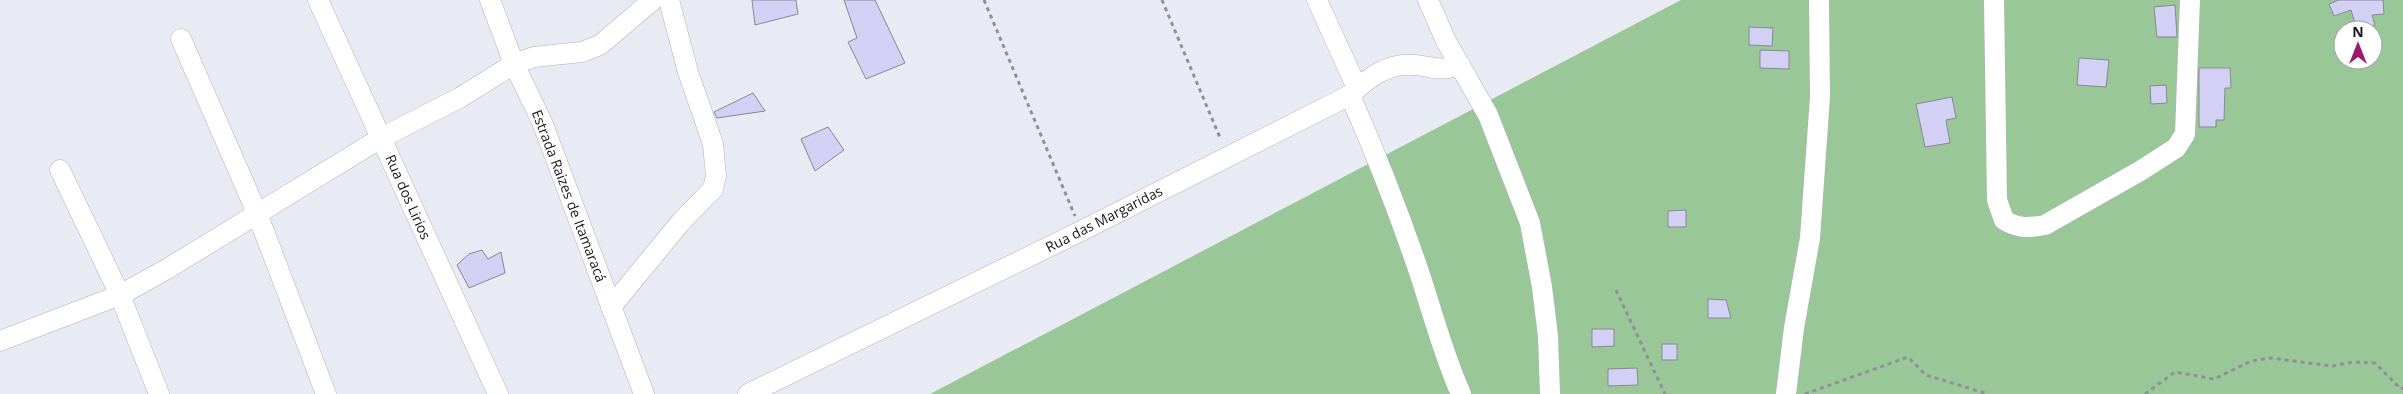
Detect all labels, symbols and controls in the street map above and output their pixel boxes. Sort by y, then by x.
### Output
north arrow [2333,20,2383,70]
text: N [2352,22,2364,41]
street label: Estrada Raizes de Itamaracá [528,107,611,285]
street label: Rua dos Lirios [381,151,436,243]
street label: Rua das Margaridas [1042,181,1166,256]

